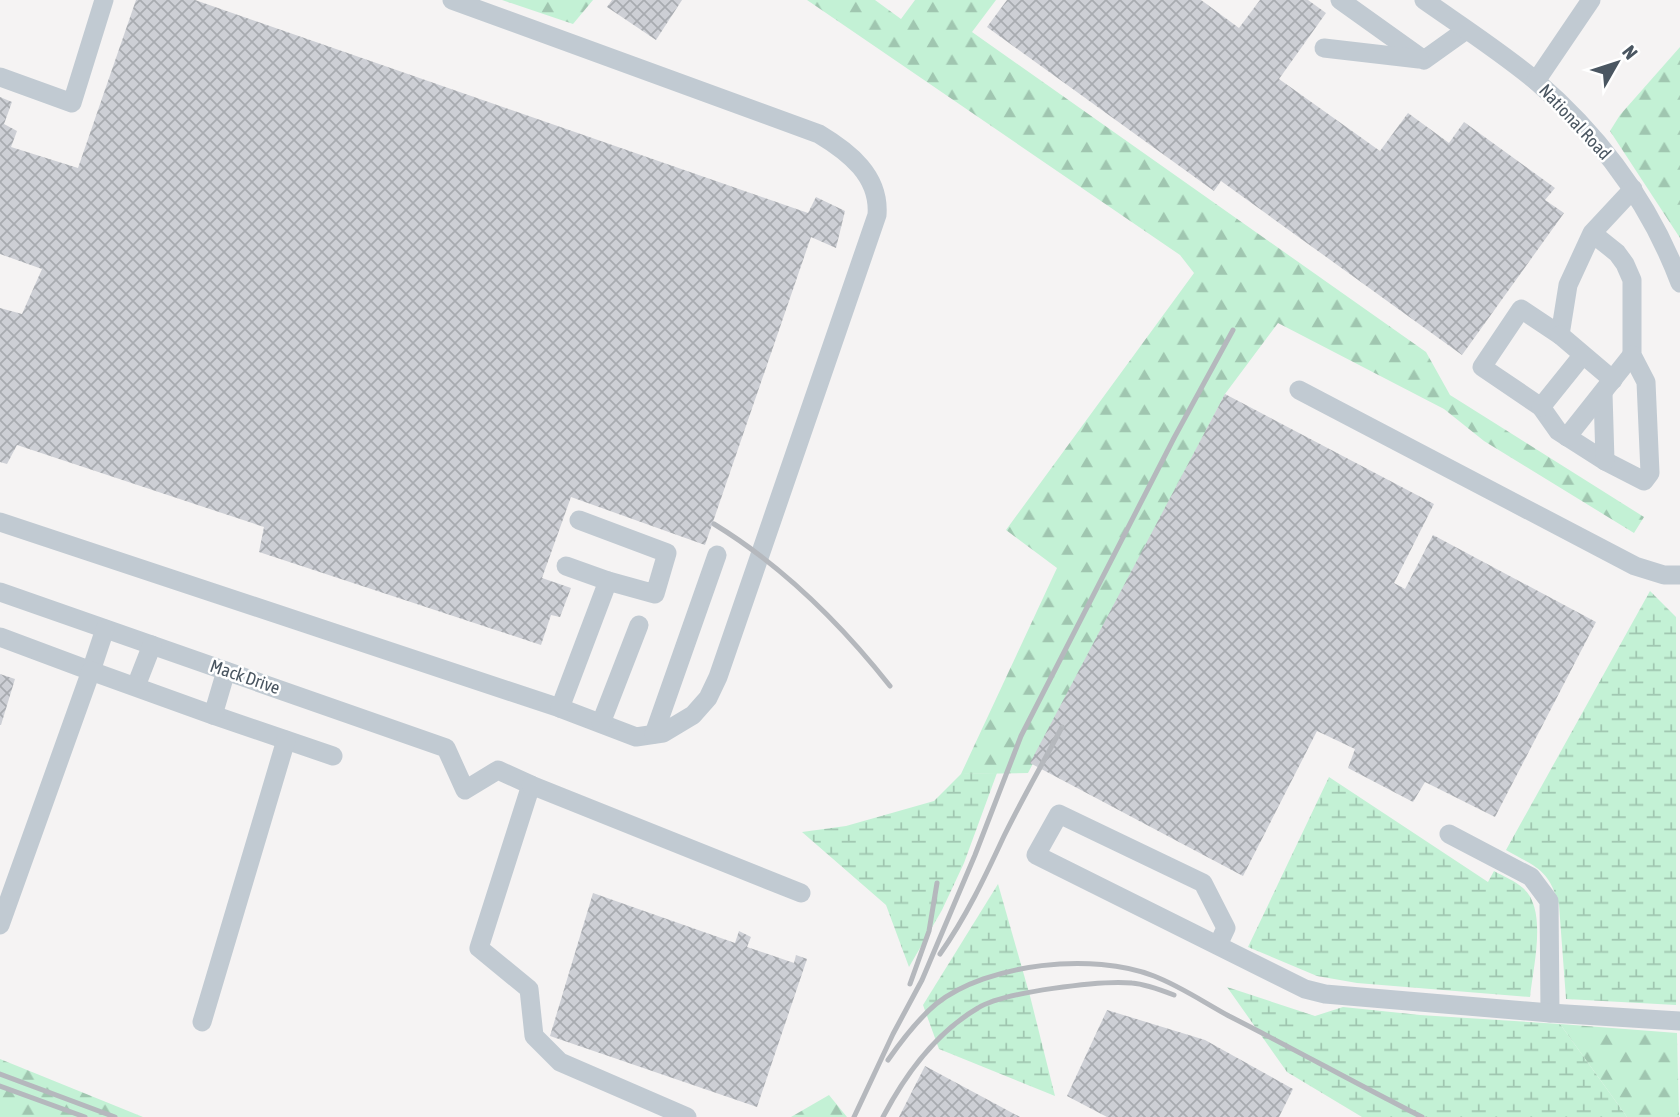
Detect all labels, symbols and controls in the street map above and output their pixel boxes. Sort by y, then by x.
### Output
north arrow [1582,28,1652,98]
text: N [1618,41,1642,64]
street label: National Road [1535,80,1616,164]
street label: Mack Drive [208,655,283,698]

